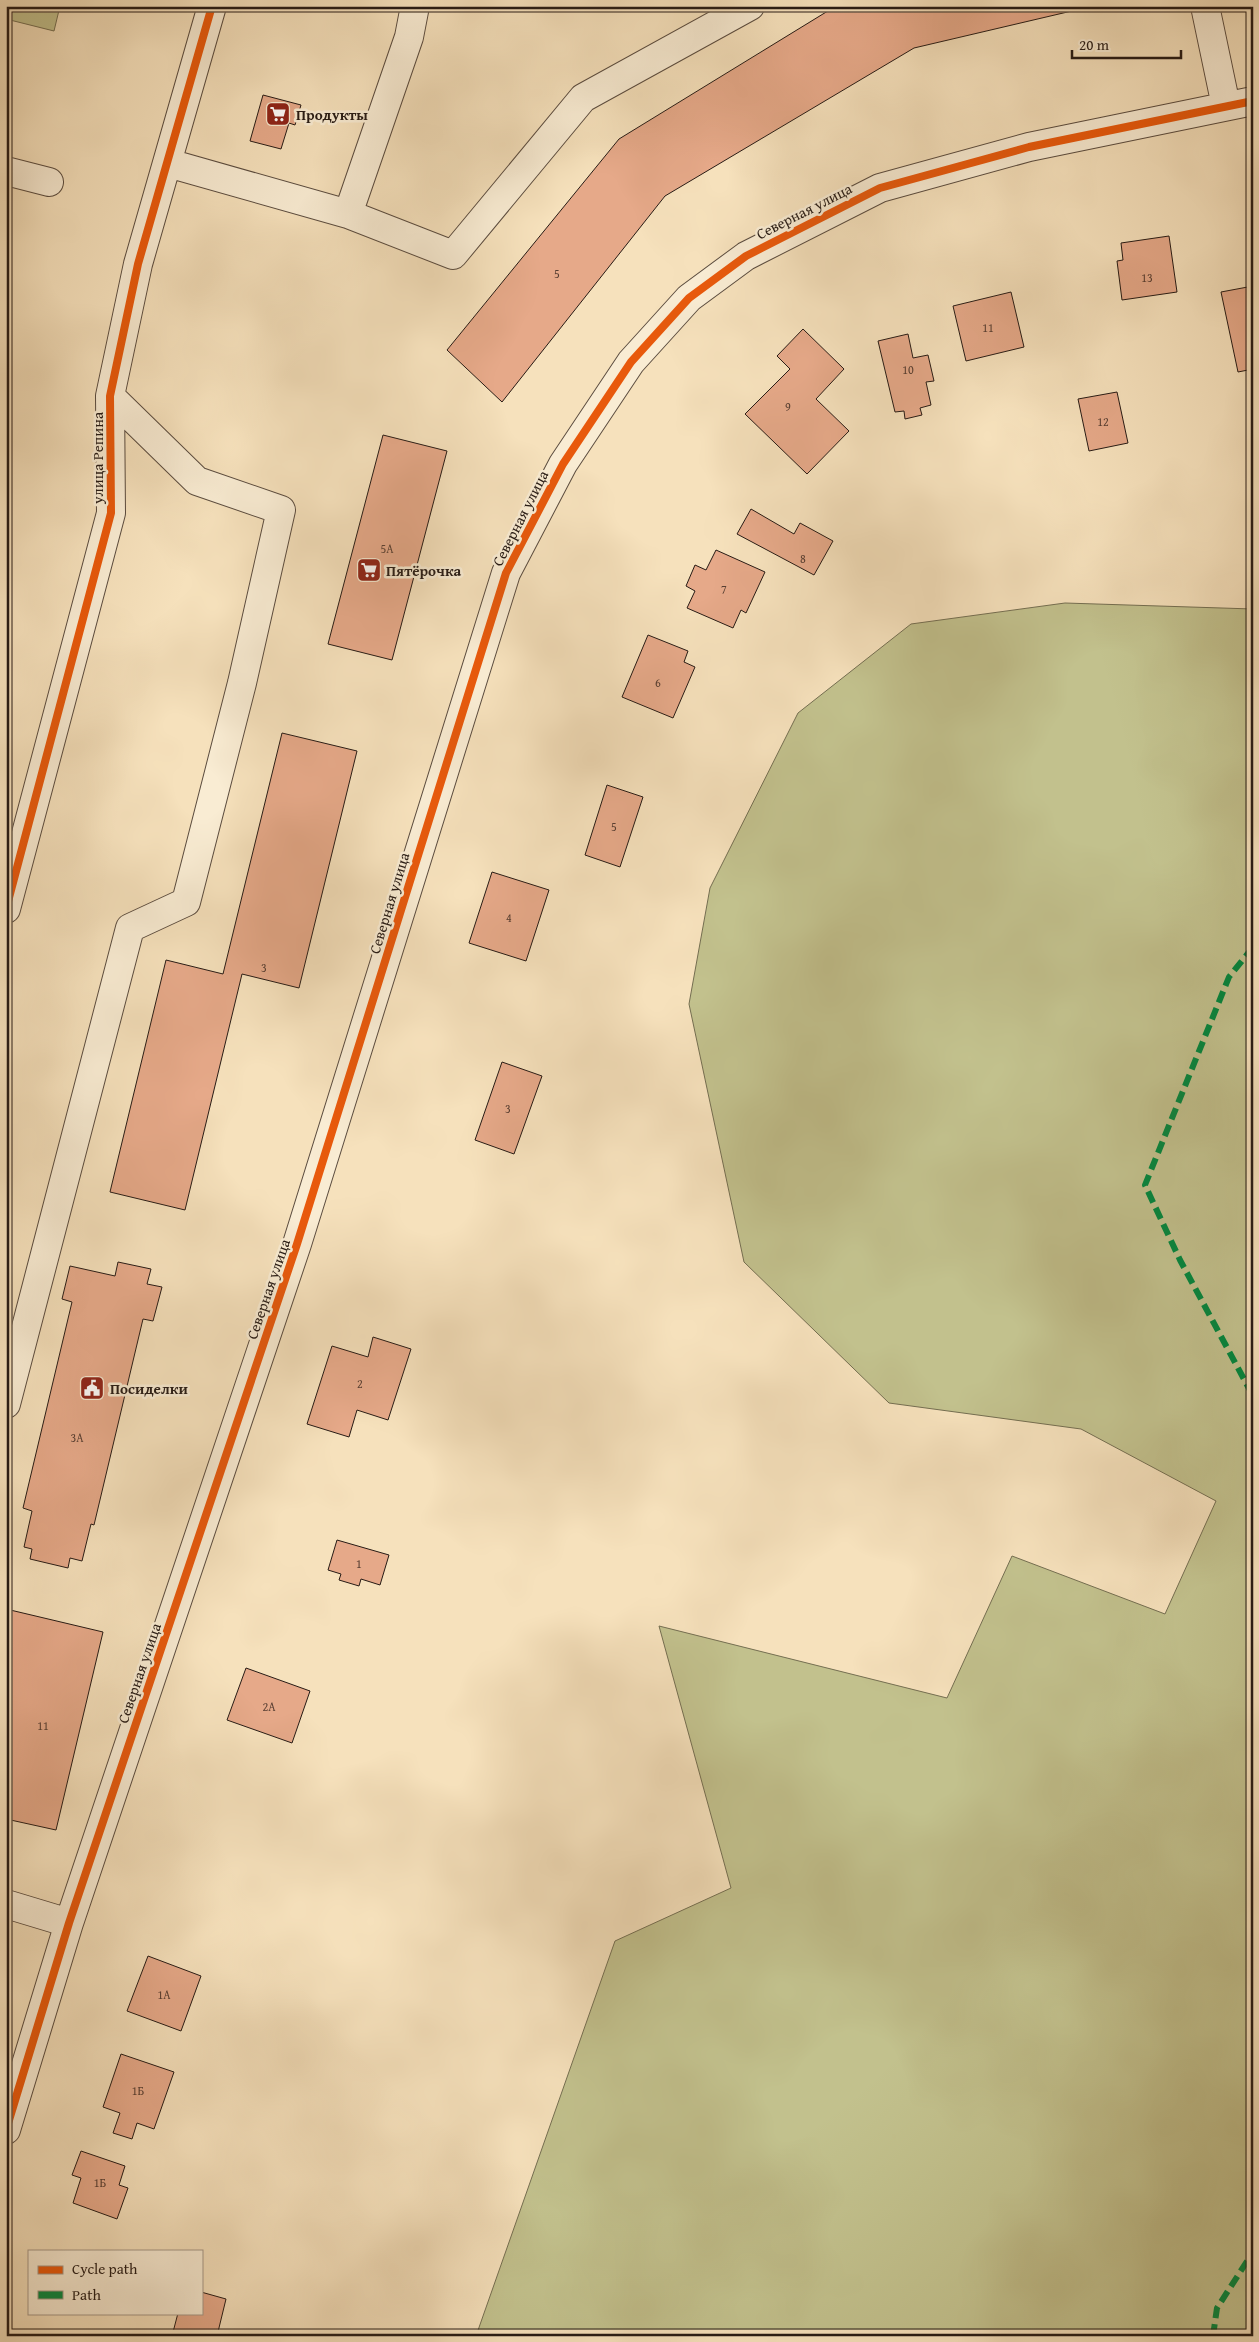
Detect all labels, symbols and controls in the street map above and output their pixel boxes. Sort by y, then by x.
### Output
scale bar [1072,28,1180,60]
text: 20 m [1079,34,1110,55]
supermarket icon: Продукты [265,101,291,127]
place label: Продукты [296,104,368,125]
street label: Северная улица [753,177,856,244]
house number: 5 [554,265,560,282]
house number: 13 [1141,269,1153,286]
house number: 11 [982,319,994,336]
house number: 10 [902,361,914,378]
house number: 9 [785,398,791,415]
street label: улица Репина [87,411,108,505]
house number: 12 [1097,413,1109,430]
street label: Северная улица [487,466,554,569]
house number: 5А [380,540,394,557]
house number: 8 [800,550,806,567]
supermarket icon: Пятёрочка [356,557,382,583]
place label: Пятёрочка [386,560,462,581]
house number: 7 [721,581,727,598]
house number: 6 [655,674,661,691]
house number: 5 [611,818,617,835]
street label: Северная улица [364,849,415,956]
house number: 4 [506,909,512,926]
house number: 3 [261,959,267,976]
house number: 3 [505,1100,511,1117]
street label: Северная улица [241,1235,295,1342]
public building icon: Посиделки [79,1375,105,1401]
house number: 2 [357,1375,363,1392]
place label: Посиделки [110,1378,188,1399]
house number: 3А [70,1429,84,1446]
house number: 1 [356,1555,362,1572]
street label: Северная улица [112,1619,166,1726]
house number: 2А [262,1698,276,1715]
house number: 11 [37,1717,49,1734]
house number: 1А [157,1986,171,2003]
house number: 1Б [132,2082,144,2099]
house number: 1Б [94,2174,106,2191]
legend [28,2250,202,2314]
text: Cycle path [72,2258,138,2279]
text: Path [72,2284,101,2305]

